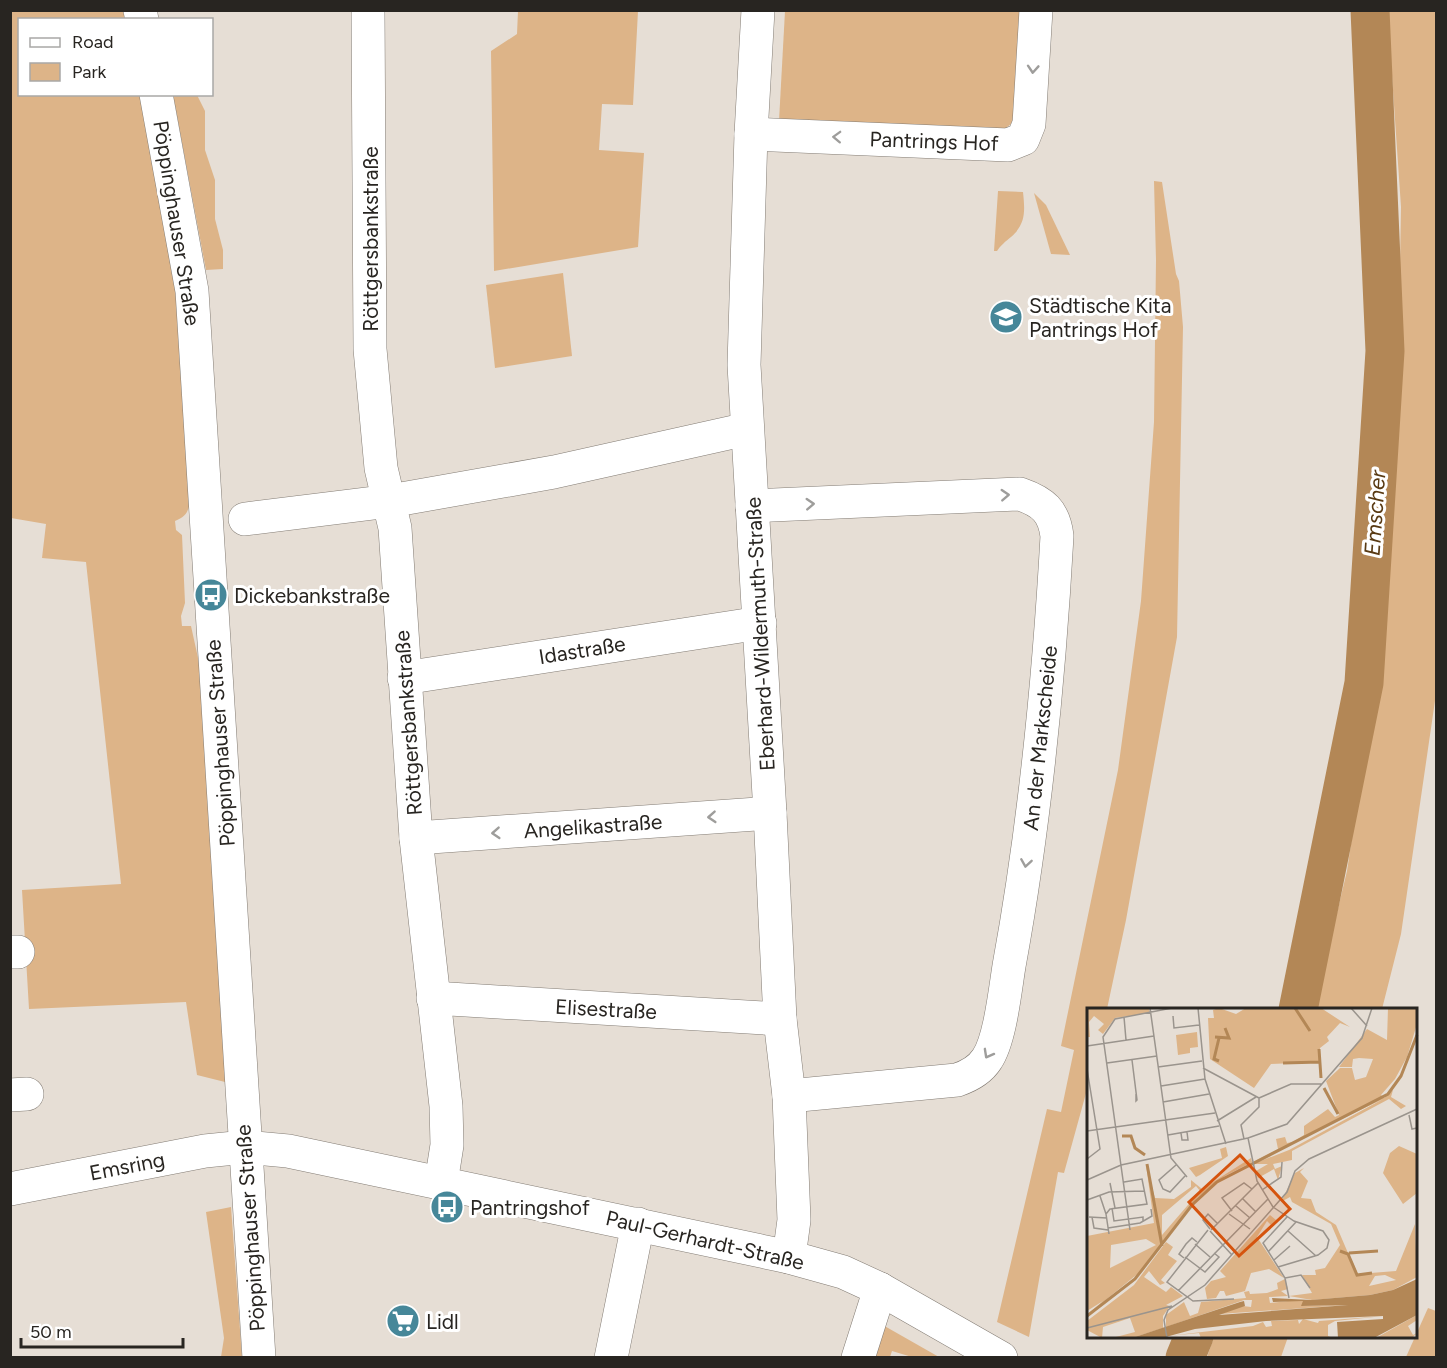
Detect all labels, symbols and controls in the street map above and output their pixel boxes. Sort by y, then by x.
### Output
legend [18,18,213,96]
text: Road [72,31,113,53]
text: Park [72,61,107,83]
one-way arrow [1026,64,1039,73]
street label: Pöppinghauser Straße [148,119,206,327]
street label: Pantrings Hof [869,126,999,156]
one-way arrow [833,131,842,144]
street label: Röttgersbankstraße [358,146,383,332]
place label: Städtische Kita Pantrings Hof [1029,293,1171,342]
school or university icon: Städtische Kita Pantrings Hof [988,299,1024,335]
water label: Emscher [1359,468,1392,557]
one-way arrow [1001,488,1010,501]
street label: Eberhard-Wildermuth-Straße [740,496,780,772]
one-way arrow [806,497,815,510]
bus stop icon: Dickebankstraße [193,577,229,613]
place label: Dickebankstraße [234,583,390,608]
street label: Röttgersbankstraße [389,630,427,816]
street label: Idastraße [537,631,627,669]
street label: Pöppinghauser Straße [200,639,240,847]
street label: An der Markscheide [1018,644,1062,832]
street label: Angelikastraße [523,809,663,843]
one-way arrow [707,811,716,824]
one-way arrow [492,826,501,839]
one-way arrow [1020,859,1032,868]
street label: Elisestraße [554,994,658,1024]
inset map [1087,1008,1417,1338]
one-way arrow [984,1048,996,1059]
street label: Pöppinghauser Straße [230,1124,270,1332]
street label: Emsring [87,1146,167,1186]
bus stop icon: Pantringshof [429,1189,465,1225]
place label: Pantringshof [470,1195,590,1220]
street label: Paul-Gerhardt-Straße [603,1205,807,1275]
supermarket icon: Lidl [385,1303,421,1339]
place label: Lidl [426,1309,459,1334]
scale bar [21,1311,183,1349]
text: 50 m [30,1321,72,1343]

